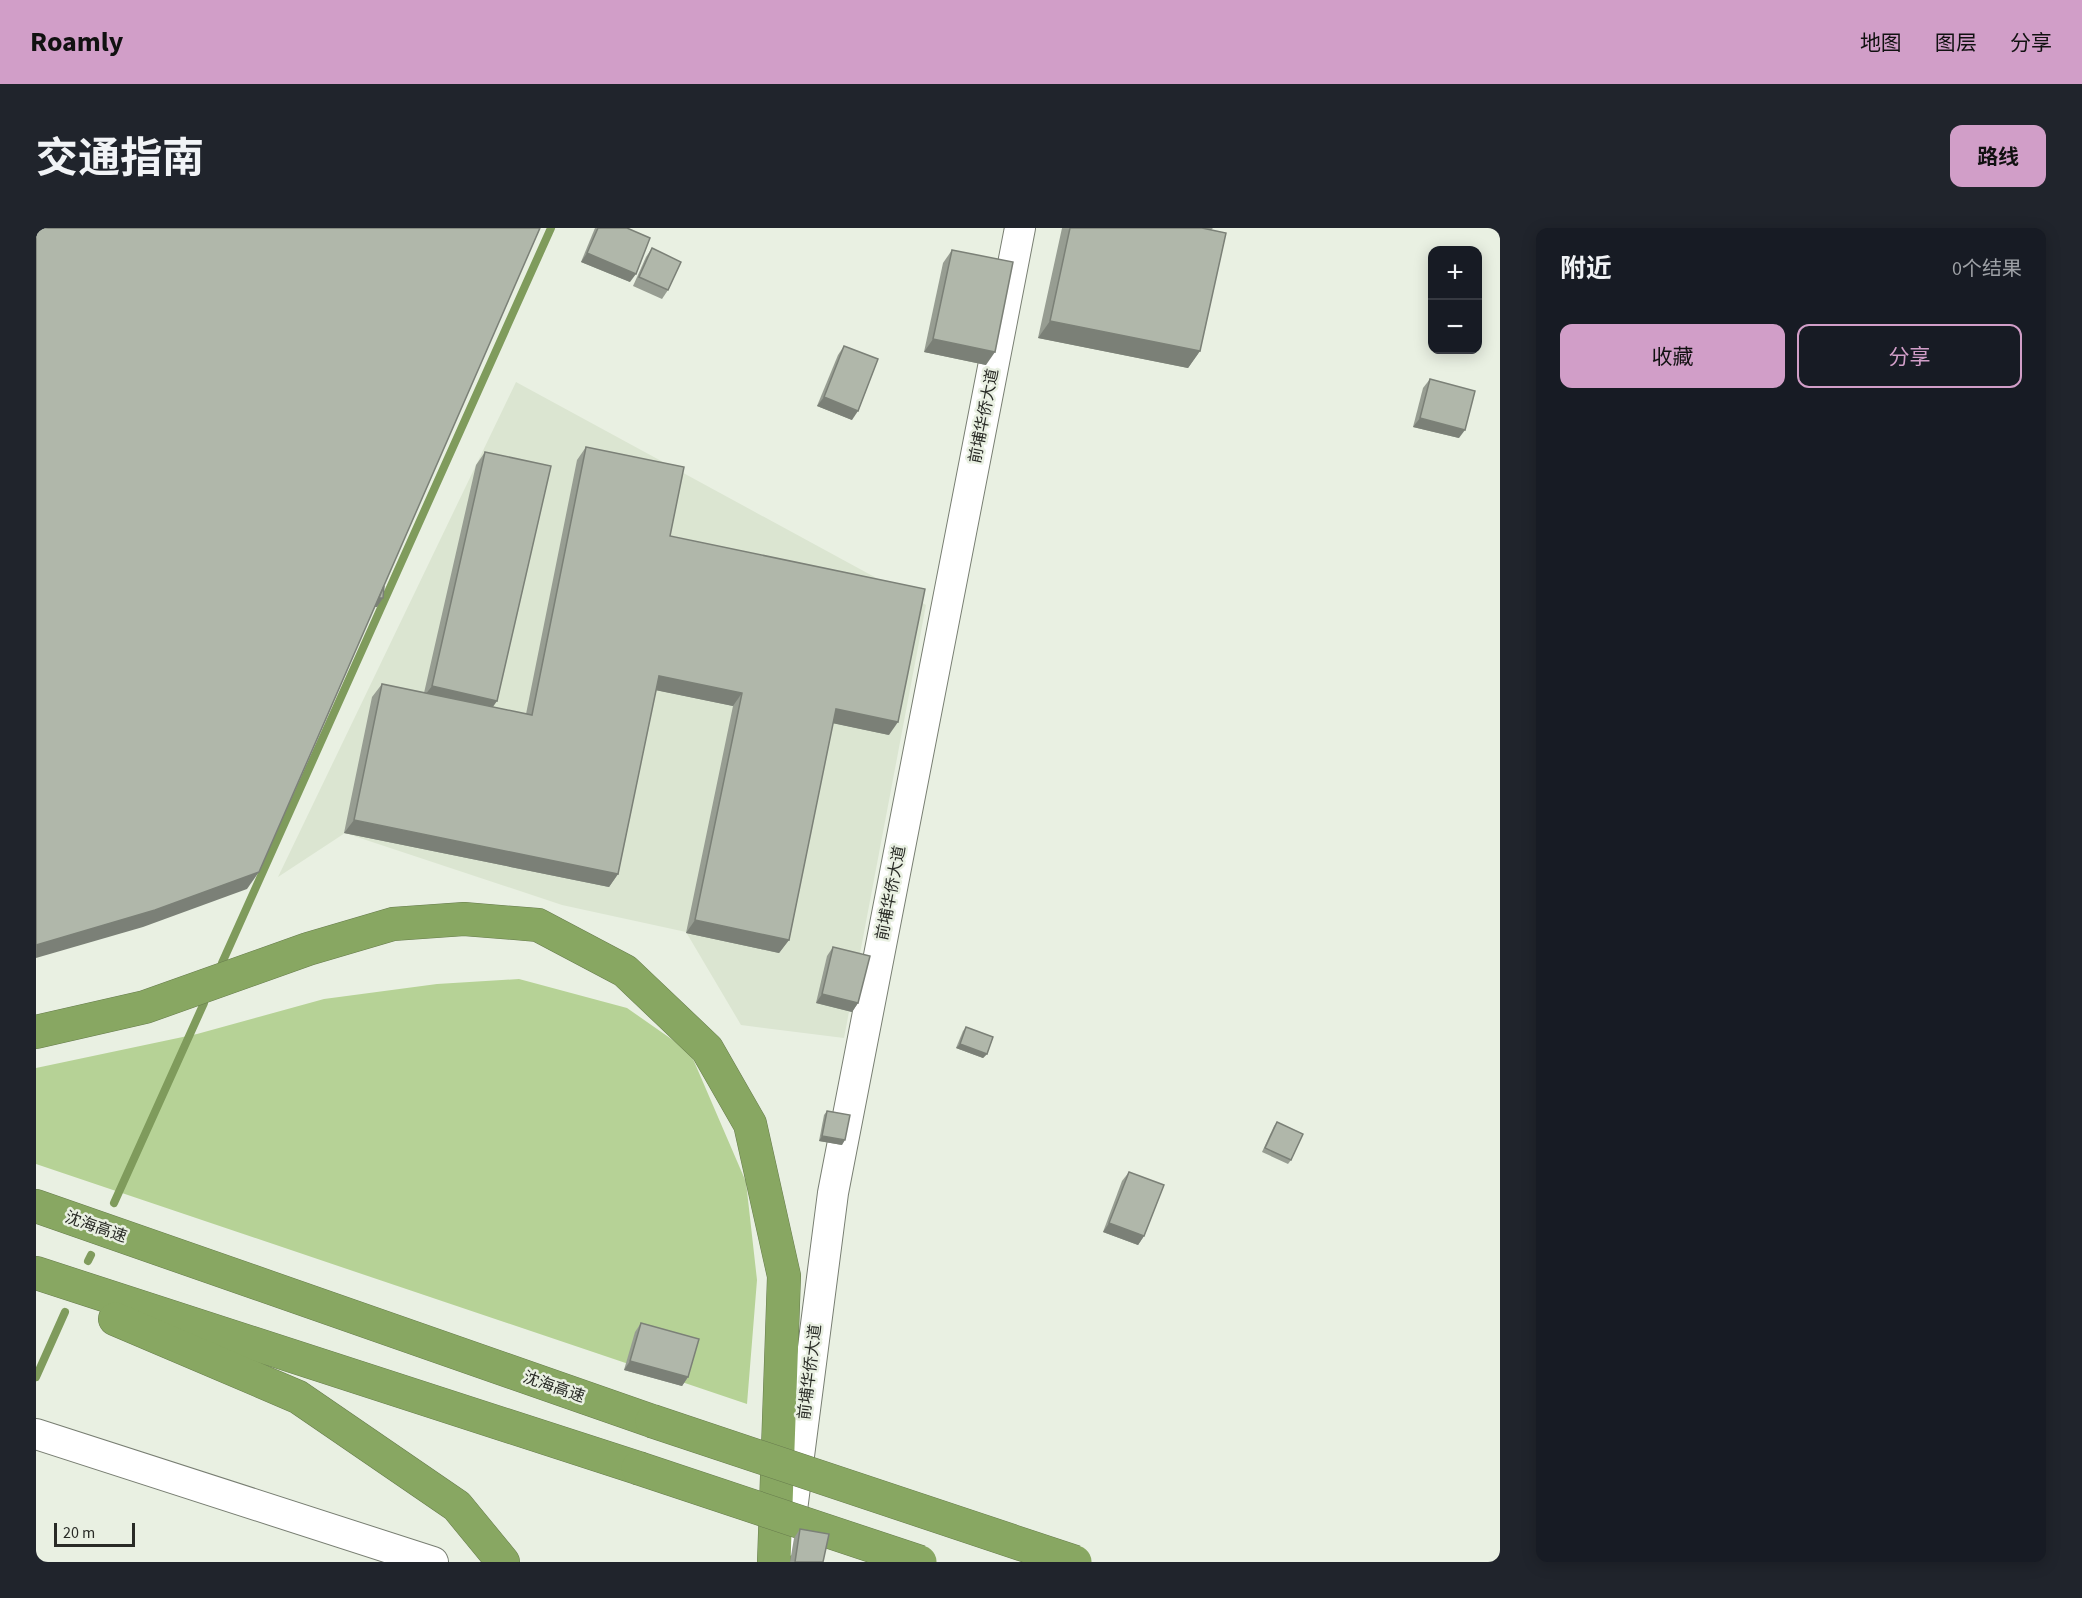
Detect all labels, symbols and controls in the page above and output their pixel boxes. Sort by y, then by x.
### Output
text: Roamly [30,22,123,62]
text: 地图 [1860,28,1902,58]
text: 图层 [1935,28,1977,58]
text: 分享 [2010,28,2052,58]
button: 路线 [1950,125,2046,187]
text: 交通指南 [36,129,204,189]
map controls [1428,246,1482,354]
button: + [1428,246,1482,300]
text: 附近 [1560,250,1612,287]
text: 0个结果 [1952,255,2022,283]
button: − [1428,300,1482,354]
button: 收藏 [1560,324,1785,388]
button: 分享 [1797,324,2022,388]
street label: 前埔华侨大道 [964,367,1004,465]
street label: 前埔华侨大道 [871,844,911,942]
street label: 沈海高速 [62,1206,130,1248]
street label: 前埔华侨大道 [793,1323,827,1421]
street label: 沈海高速 [520,1366,588,1408]
scale bar [54,1520,135,1548]
text: 20 m [63,1522,95,1544]

